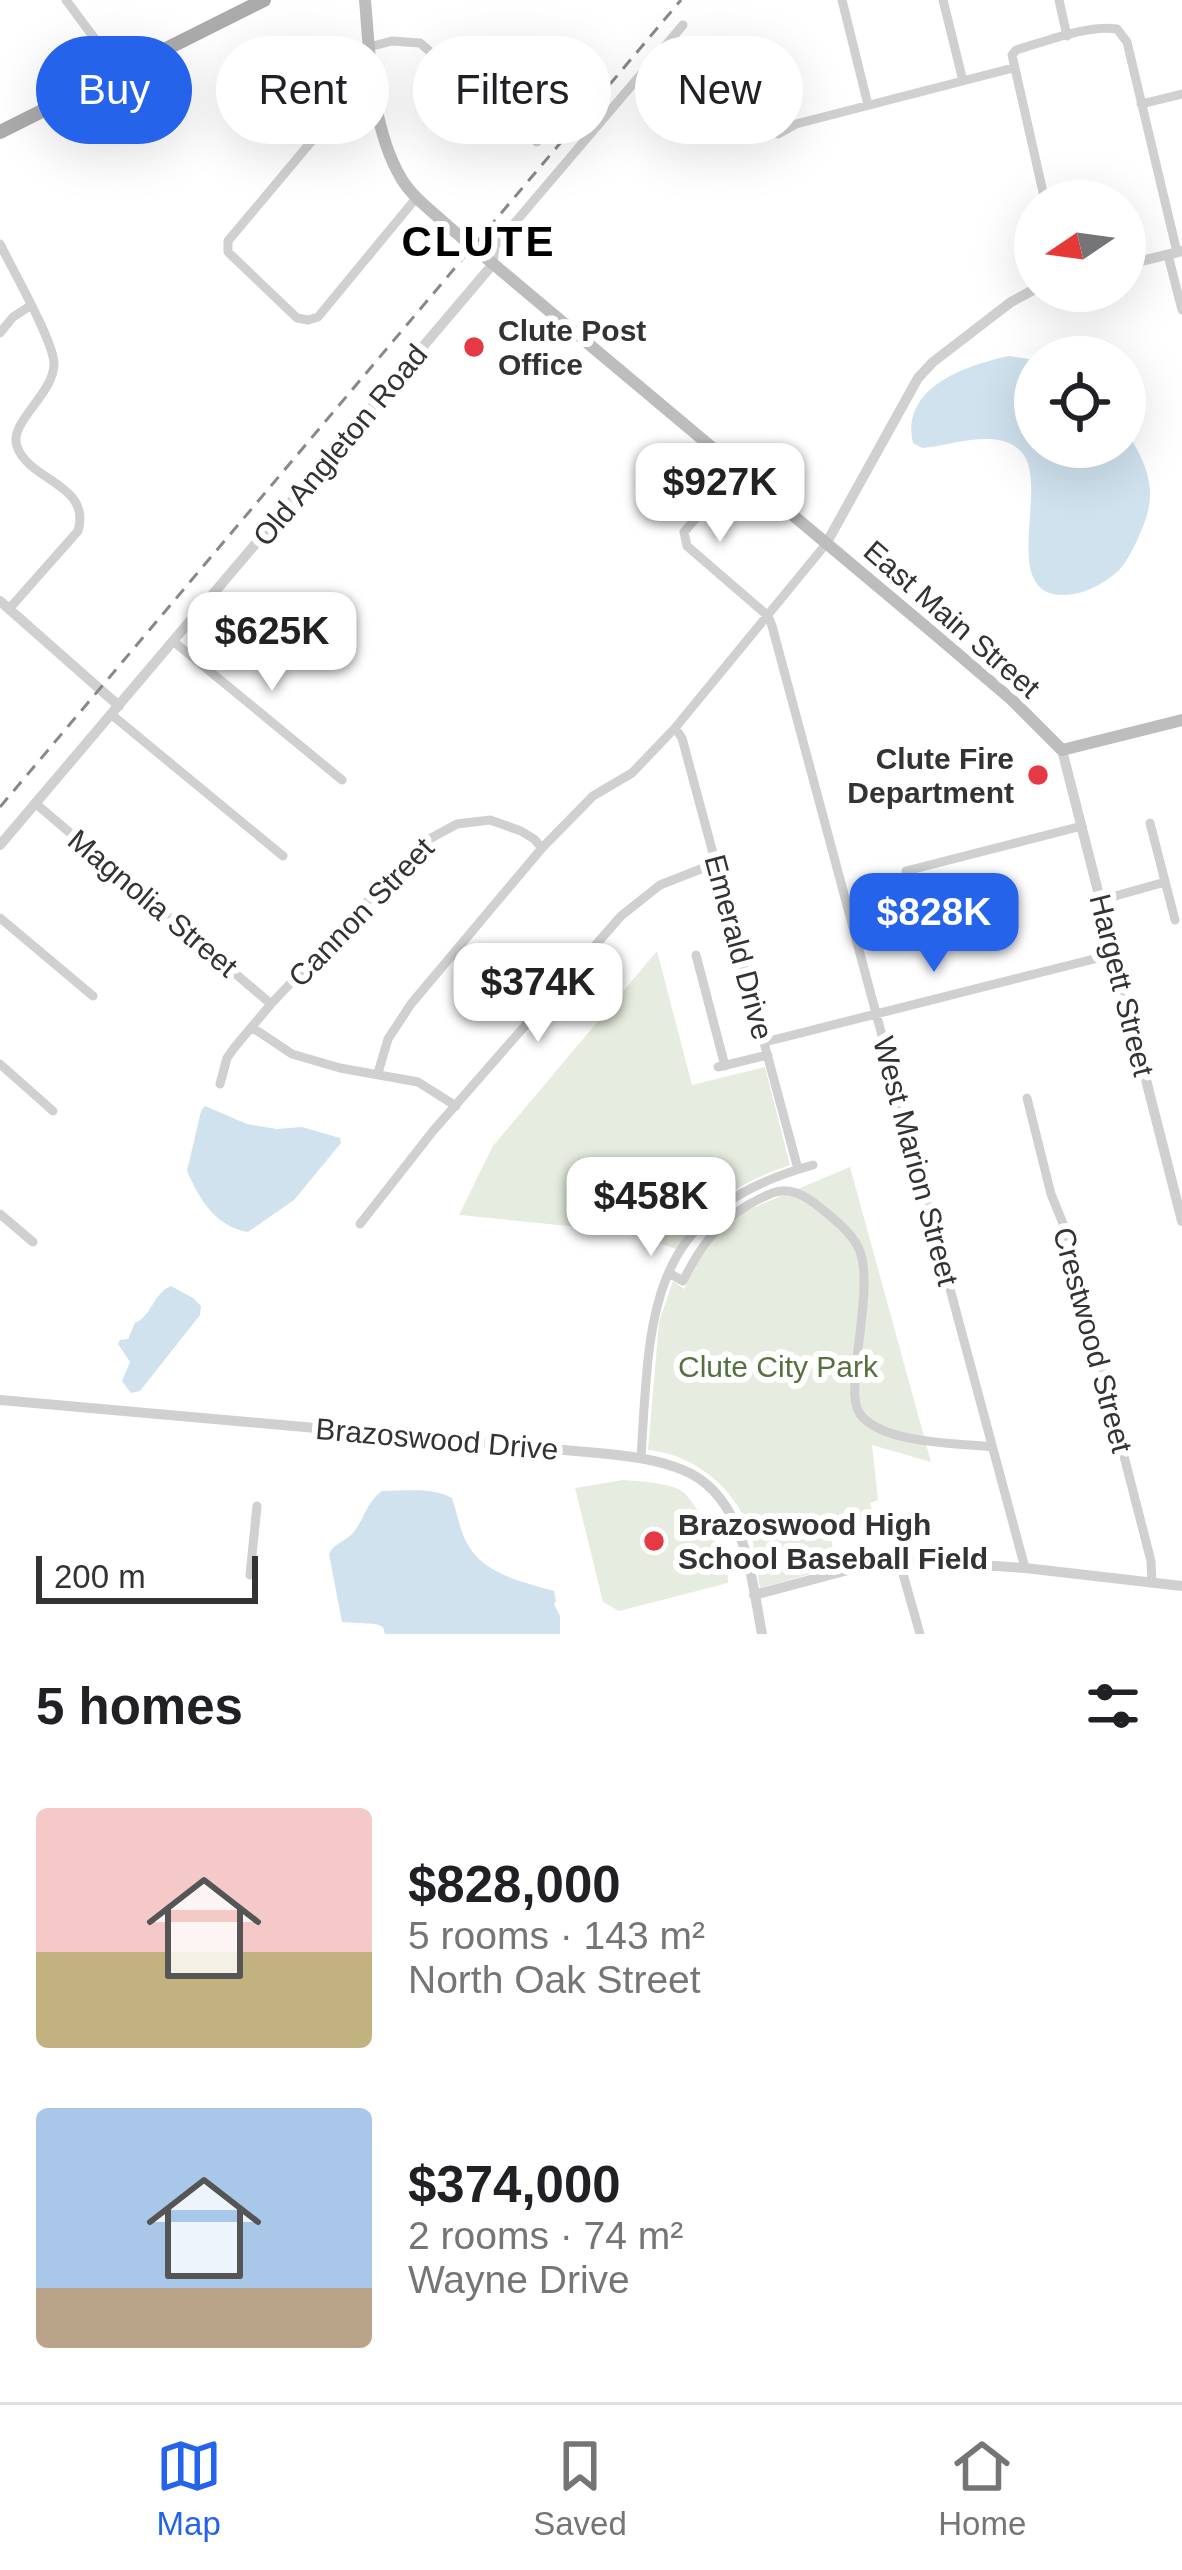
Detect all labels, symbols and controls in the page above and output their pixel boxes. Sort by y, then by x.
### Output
chip: Buy [36,36,192,144]
chip: Rent [216,36,389,144]
chip: Filters [413,36,611,144]
chip: New [635,36,803,144]
north arrow [1014,180,1146,312]
map controls [1014,180,1146,468]
district label: CLUTE [402,218,557,265]
place label: Clute Post Office [498,314,646,381]
marker: Clute Post Office [461,334,487,360]
button: locate [1014,336,1146,468]
street label: Old Angleton Road [246,338,434,552]
pin: $927K [636,443,804,545]
text: $927K [663,460,777,503]
street label: East Main Street [857,534,1047,705]
pin: $625K [188,592,356,694]
text: $625K [215,609,329,652]
place label: Clute Fire Department [847,742,1014,809]
marker: Clute Fire Department [1025,762,1051,788]
street label: Magnolia Street [62,823,245,984]
street label: Cannon Street [282,830,441,993]
street label: Emerald Drive [698,851,780,1043]
pin: $828K [850,873,1018,975]
text: $828K [877,890,991,933]
street label: Hargett Street [1083,890,1161,1080]
pin: $374K [454,943,622,1045]
text: $374K [481,960,595,1003]
street label: West Marion Street [867,1033,965,1290]
pin: $458K [567,1157,735,1259]
text: $458K [594,1174,708,1217]
street label: Crestwood Street [1047,1224,1139,1457]
park label: Clute City Park [678,1350,879,1383]
street label: Brazoswood Drive [314,1412,560,1466]
place label: Brazoswood High School Baseball Field [678,1508,988,1575]
marker: Brazoswood High School Baseball Field [641,1528,667,1554]
scale bar [36,1550,258,1603]
text: 200 m [54,1558,146,1595]
icon: filters [1080,1673,1146,1739]
text: 5 homes [36,1678,243,1735]
icon: home [132,1856,276,2000]
text: $828,000 [408,1856,621,1913]
text: 5 rooms · 143 m² [408,1914,705,1957]
text: North Oak Street [408,1958,701,2001]
icon: home [132,2156,276,2300]
text: $374,000 [408,2156,621,2213]
text: 2 rooms · 74 m² [408,2214,683,2257]
text: Wayne Drive [408,2258,630,2301]
tab: Map [156,2433,222,2543]
tab: Saved [533,2433,627,2543]
tab: Home [938,2433,1026,2543]

